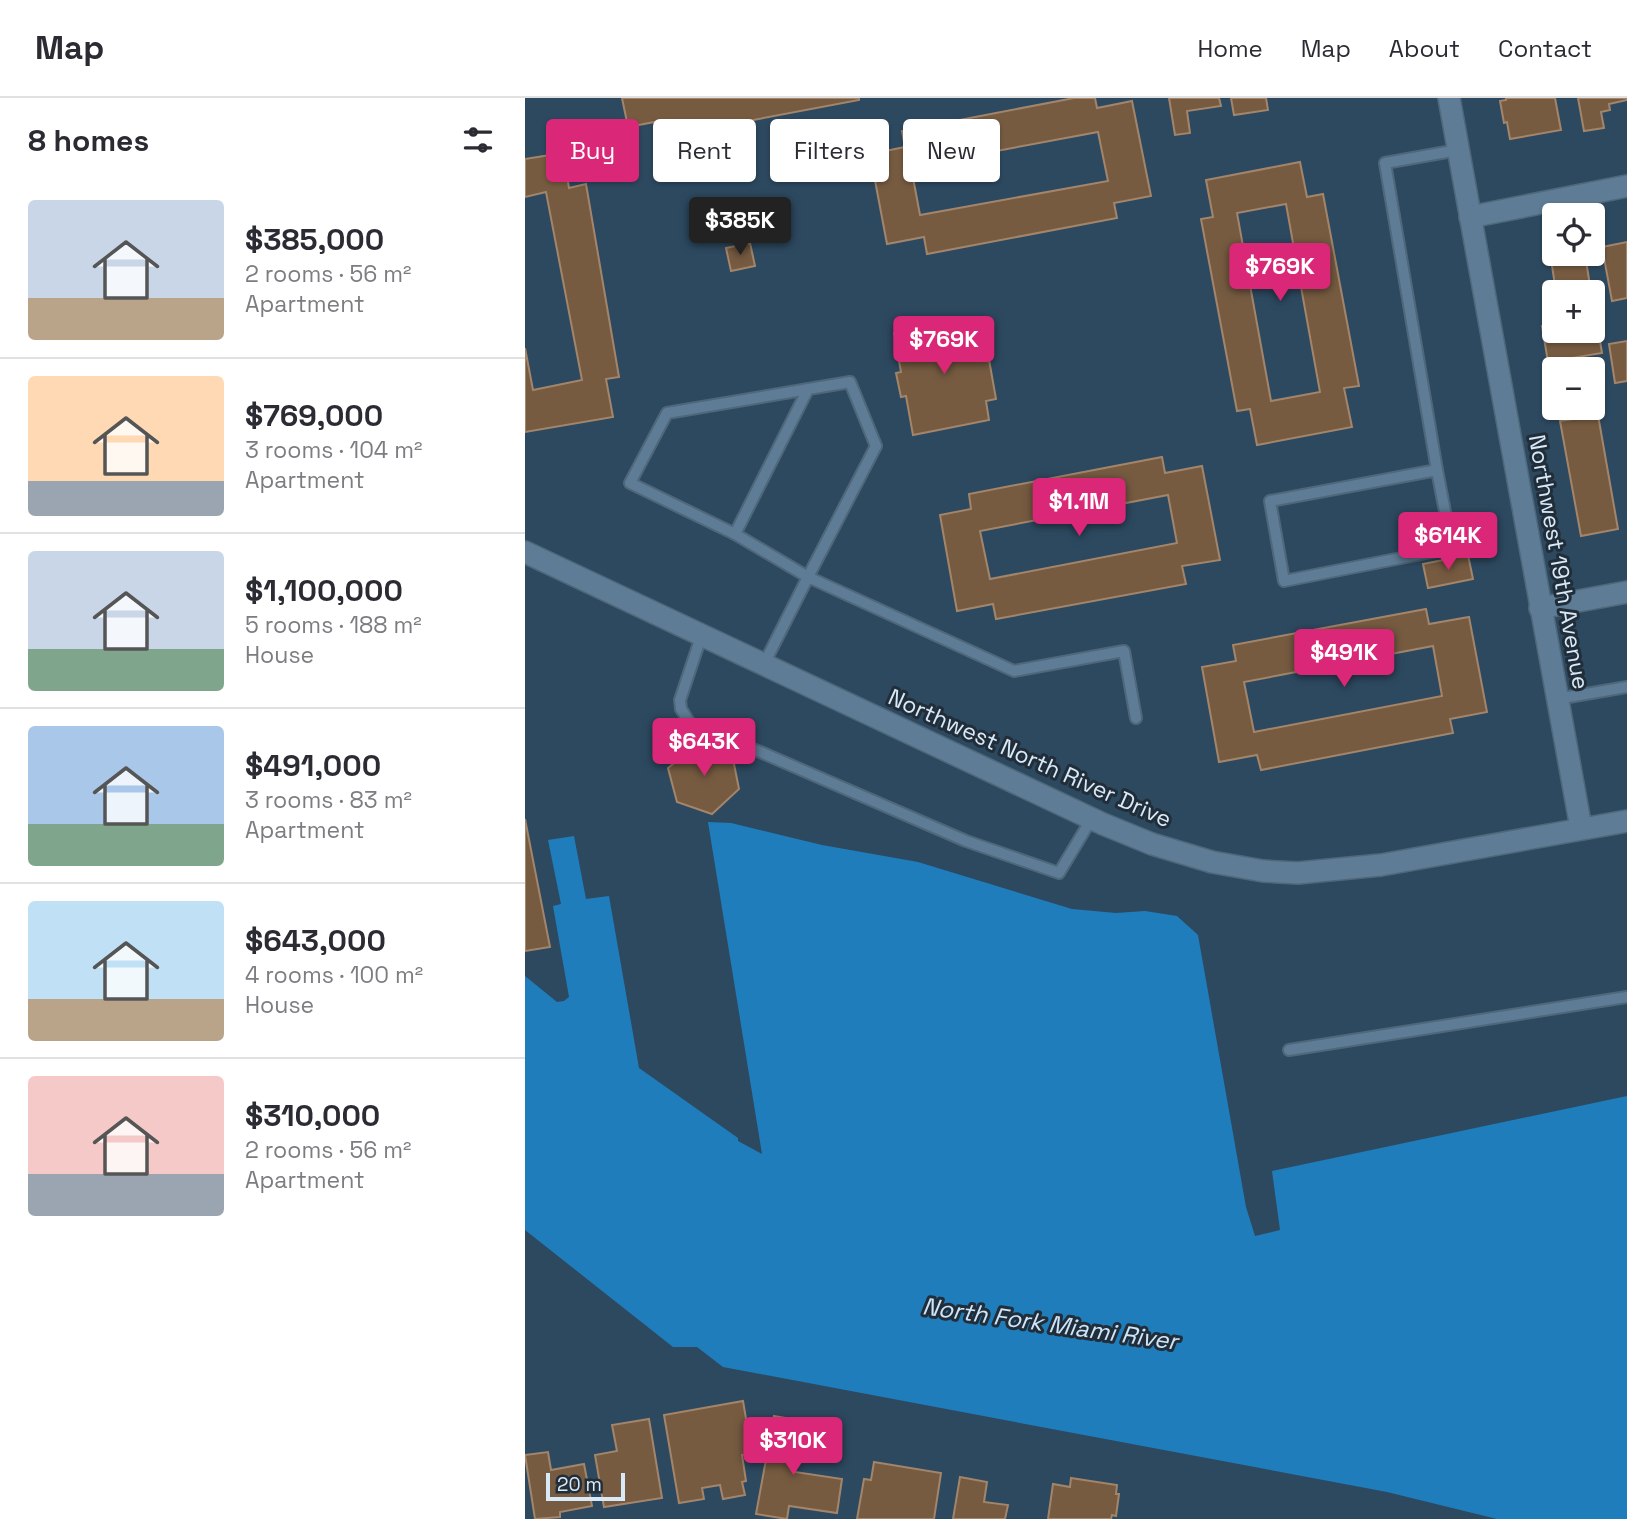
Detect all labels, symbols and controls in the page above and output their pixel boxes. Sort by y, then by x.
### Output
text: Map [35,27,104,69]
text: Home [1197,33,1263,64]
text: Map [1301,33,1351,64]
text: About [1389,33,1460,64]
text: Contact [1498,33,1592,64]
chip: Buy [546,119,639,182]
chip: Rent [653,119,756,182]
chip: Filters [770,119,889,182]
chip: New [903,119,1000,182]
text: 8 homes [28,121,149,160]
icon: filters [459,121,497,159]
pin: $385K [691,198,789,257]
map controls [1542,203,1605,420]
button: locate [1542,203,1605,266]
text: $385K [705,205,775,235]
text: $385,000 [245,220,384,259]
icon: home [84,228,168,312]
pin: $769K [1231,244,1329,303]
text: $769K [1245,251,1315,281]
text: 2 rooms · 56 m² [245,259,411,289]
button: + [1542,280,1605,343]
text: Apartment [245,289,365,319]
pin: $769K [895,316,993,376]
text: $769K [909,324,979,354]
button: − [1542,357,1605,420]
text: $769,000 [245,396,383,435]
icon: home [84,404,168,488]
street label: Northwest 19th Avenue [1522,432,1596,692]
text: 3 rooms · 104 m² [245,435,422,465]
text: Apartment [245,465,365,495]
pin: $1.1M [1030,478,1128,538]
text: $1.1M [1049,486,1109,516]
pin: $614K [1399,512,1497,572]
text: $614K [1414,520,1482,550]
text: $1,100,000 [245,571,403,610]
icon: home [84,579,168,663]
text: 5 rooms · 188 m² [245,610,422,640]
pin: $491K [1295,630,1393,689]
text: $491K [1310,637,1378,667]
text: House [245,640,314,670]
street label: Northwest North River Drive [884,682,1176,834]
pin: $643K [655,718,753,778]
text: $643K [668,726,740,756]
text: $491,000 [245,746,381,785]
icon: home [84,754,168,838]
text: 3 rooms · 83 m² [245,785,412,815]
text: Apartment [245,815,365,845]
text: $643,000 [245,921,386,960]
icon: home [84,929,168,1013]
text: 4 rooms · 100 m² [245,960,423,990]
text: House [245,990,314,1020]
text: $310,000 [245,1096,380,1135]
icon: home [84,1104,168,1188]
text: 2 rooms · 56 m² [245,1135,411,1165]
text: Apartment [245,1165,365,1195]
water label: North Fork Miami River [920,1290,1183,1357]
pin: $310K [744,1418,842,1477]
text: $310K [759,1425,827,1455]
scale bar [546,1470,625,1502]
text: 20 m [557,1472,602,1497]

